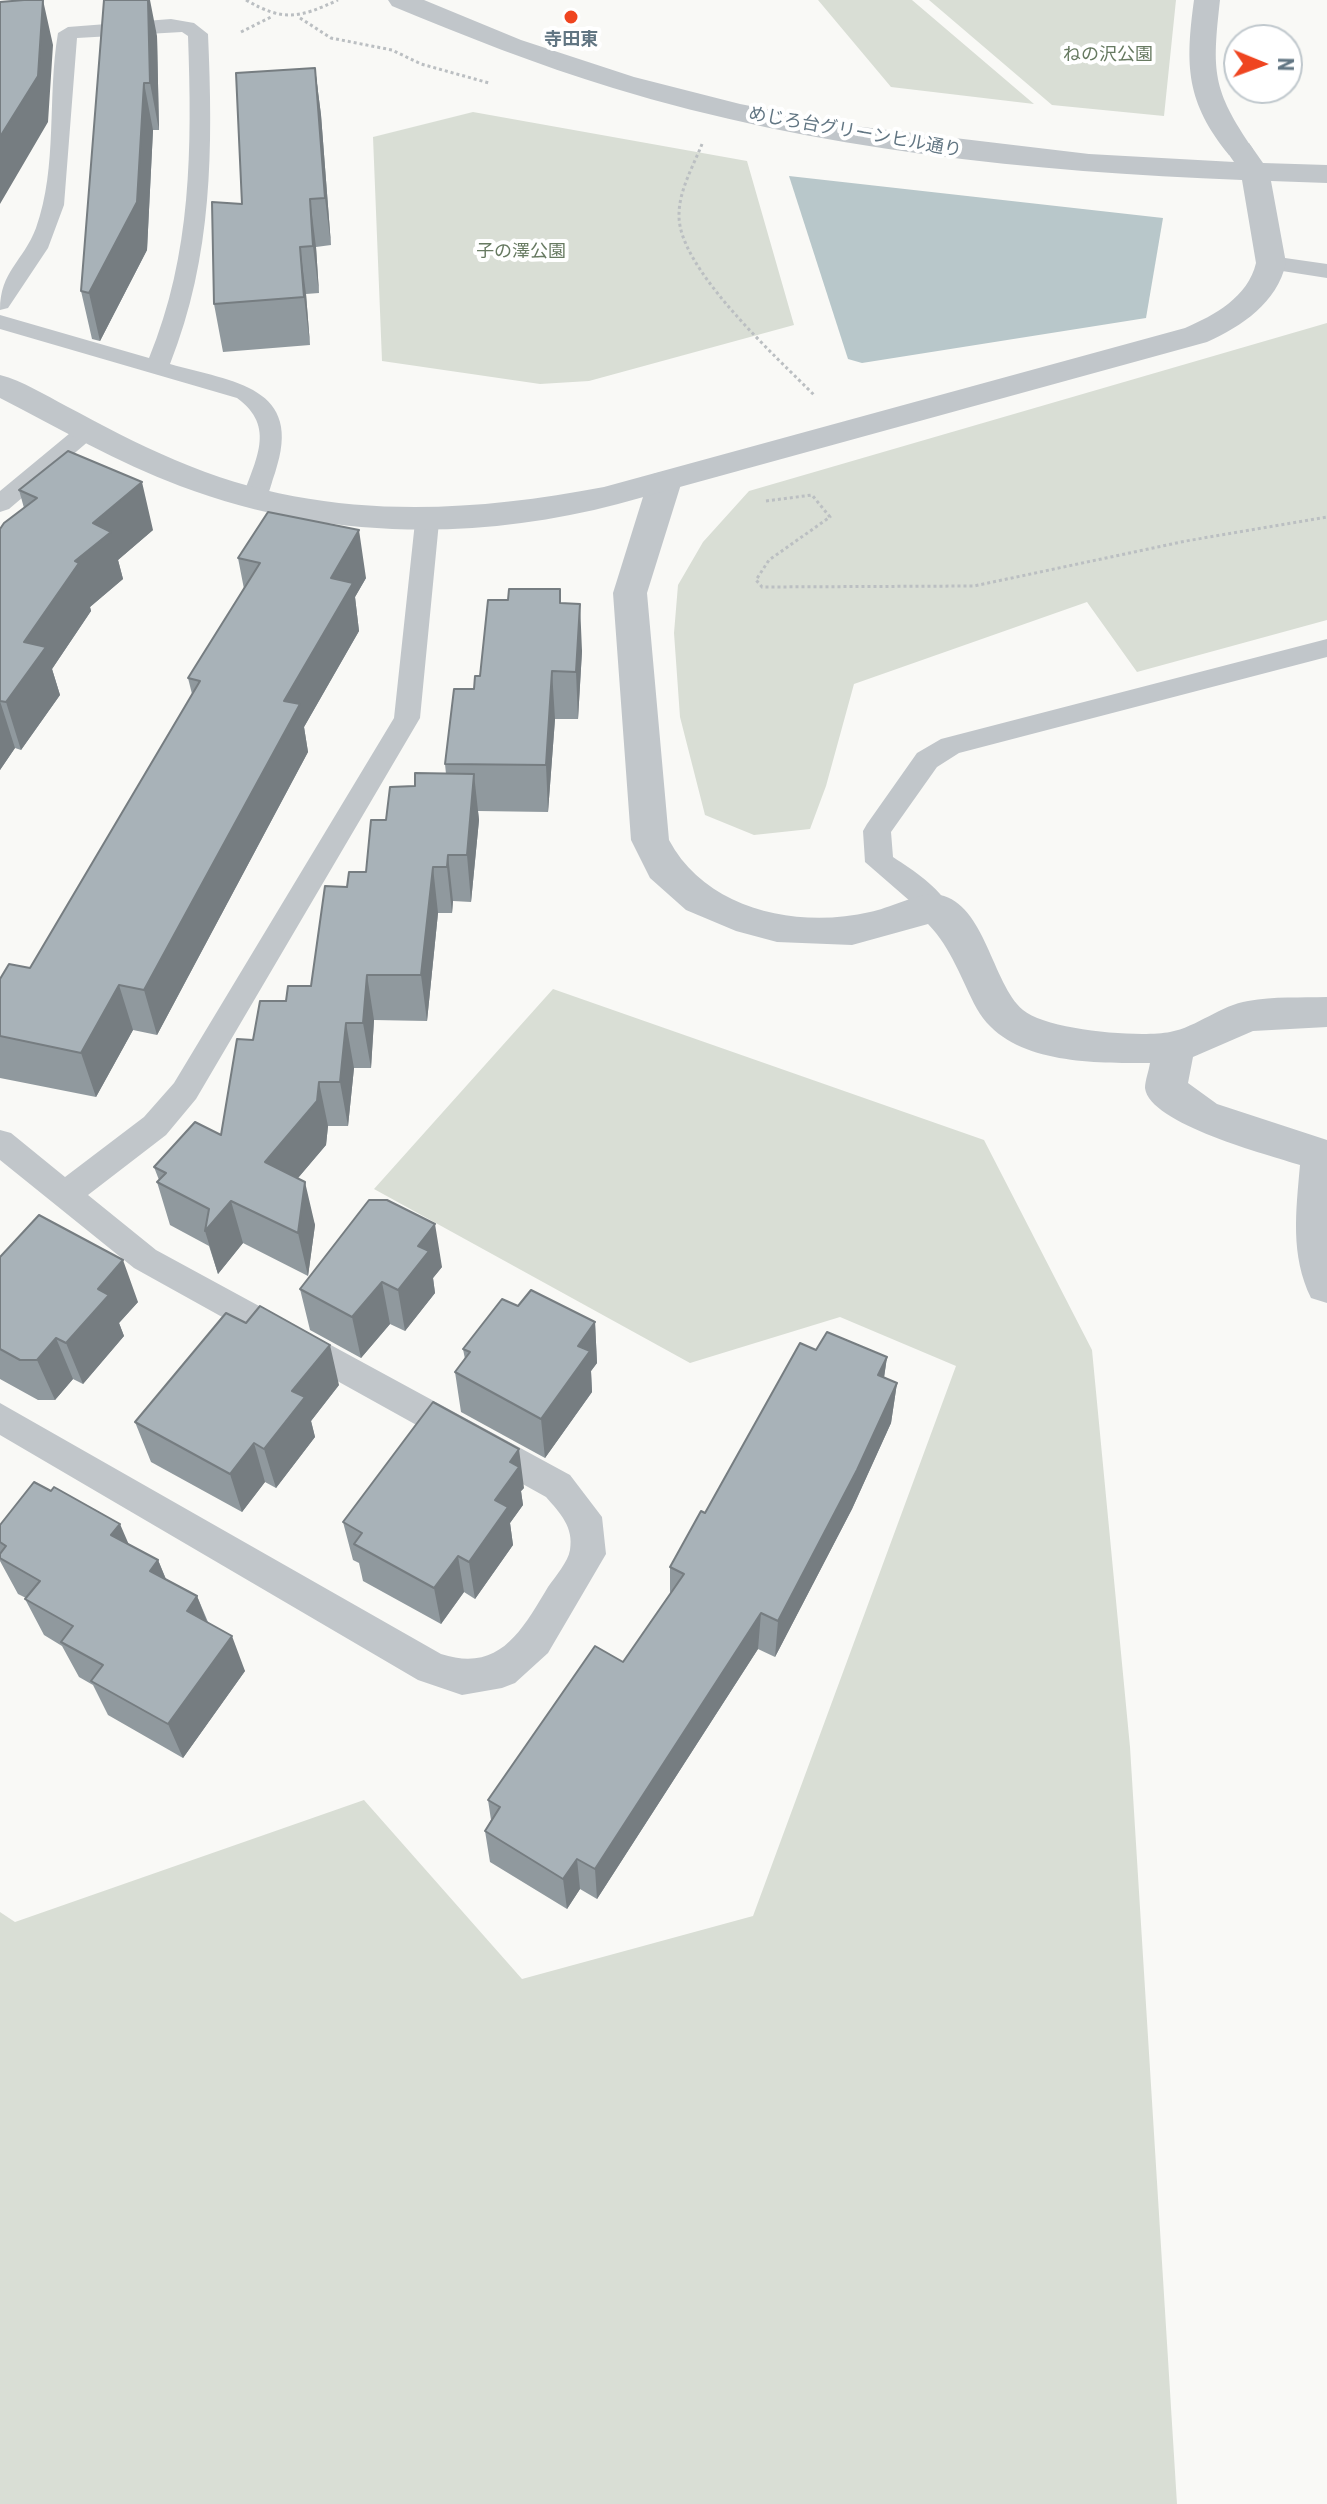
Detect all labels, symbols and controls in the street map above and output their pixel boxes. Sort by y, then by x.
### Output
marker: 寺田東 [562,8,580,26]
north arrow [1223,24,1303,104]
place label: 寺田東 [544,29,598,51]
park label: ねの沢公園 [1063,44,1153,66]
text: N [1273,57,1298,71]
street label: めじろ台グリーンヒル通り [747,104,963,162]
park label: 子の澤公園 [476,241,566,263]

